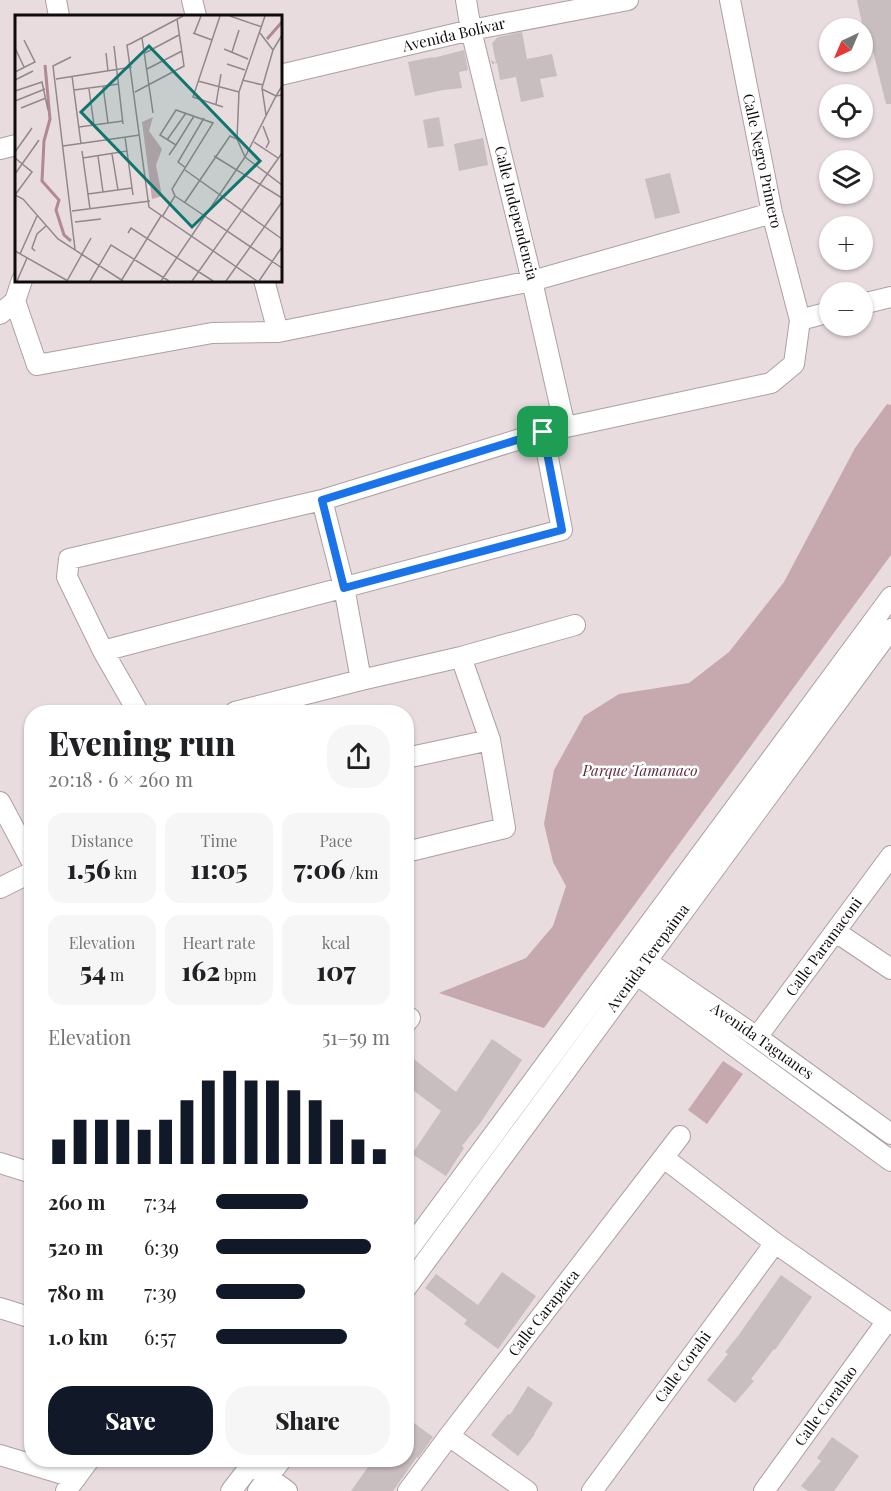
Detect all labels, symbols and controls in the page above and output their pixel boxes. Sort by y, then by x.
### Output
street label: Avenida Bolívar [399,12,507,56]
inset map [15,15,282,282]
north arrow [819,18,873,72]
map controls [819,18,873,336]
button: locate [819,84,873,138]
street label: Calle Negro Primero [739,92,787,230]
street label: Calle Independencia [491,144,543,282]
button: layers [819,150,873,204]
button: + [819,216,873,270]
button: − [819,282,873,336]
pin [517,406,568,457]
icon: arrive [526,415,559,448]
text: Evening run [48,720,235,764]
button: share [327,725,390,788]
park label: Parque Tamanaco [581,760,698,780]
text: 20:18 · 6 × 260 m [48,765,193,792]
text: Distance [71,830,133,851]
text: Time [201,830,237,851]
text: Pace [319,830,353,851]
text: 1.56 [67,851,111,886]
text: 11:05 [190,851,248,886]
text: 7:06 [293,851,346,886]
text: km [111,862,137,883]
text: /km [346,862,379,883]
street label: Calle Paramaconi [781,893,866,1000]
street label: Avenida Terepaima [601,899,693,1016]
text: Elevation [69,932,135,953]
text: Heart rate [182,932,256,953]
text: kcal [322,932,350,953]
text: 54 [80,953,106,988]
text: 162 [181,953,220,988]
text: 107 [316,953,356,988]
text: m [106,964,124,985]
text: bpm [220,964,257,985]
street label: Avenida Taguanes [706,997,818,1083]
text: Elevation [48,1023,131,1050]
text: 51–59 m [322,1023,390,1050]
text: 260 m [48,1188,105,1215]
text: 7:34 [144,1188,176,1215]
text: 520 m [48,1233,103,1260]
text: 6:39 [144,1233,179,1260]
street label: Calle Carapaica [503,1265,584,1360]
text: 780 m [48,1278,104,1305]
text: 7:39 [144,1278,177,1305]
text: 1.0 km [48,1323,108,1350]
text: 6:57 [144,1323,176,1350]
street label: Calle Corahi [650,1326,715,1406]
street label: Calle Corahao [789,1361,861,1450]
button: Save [48,1386,213,1455]
button: Share [225,1386,390,1455]

